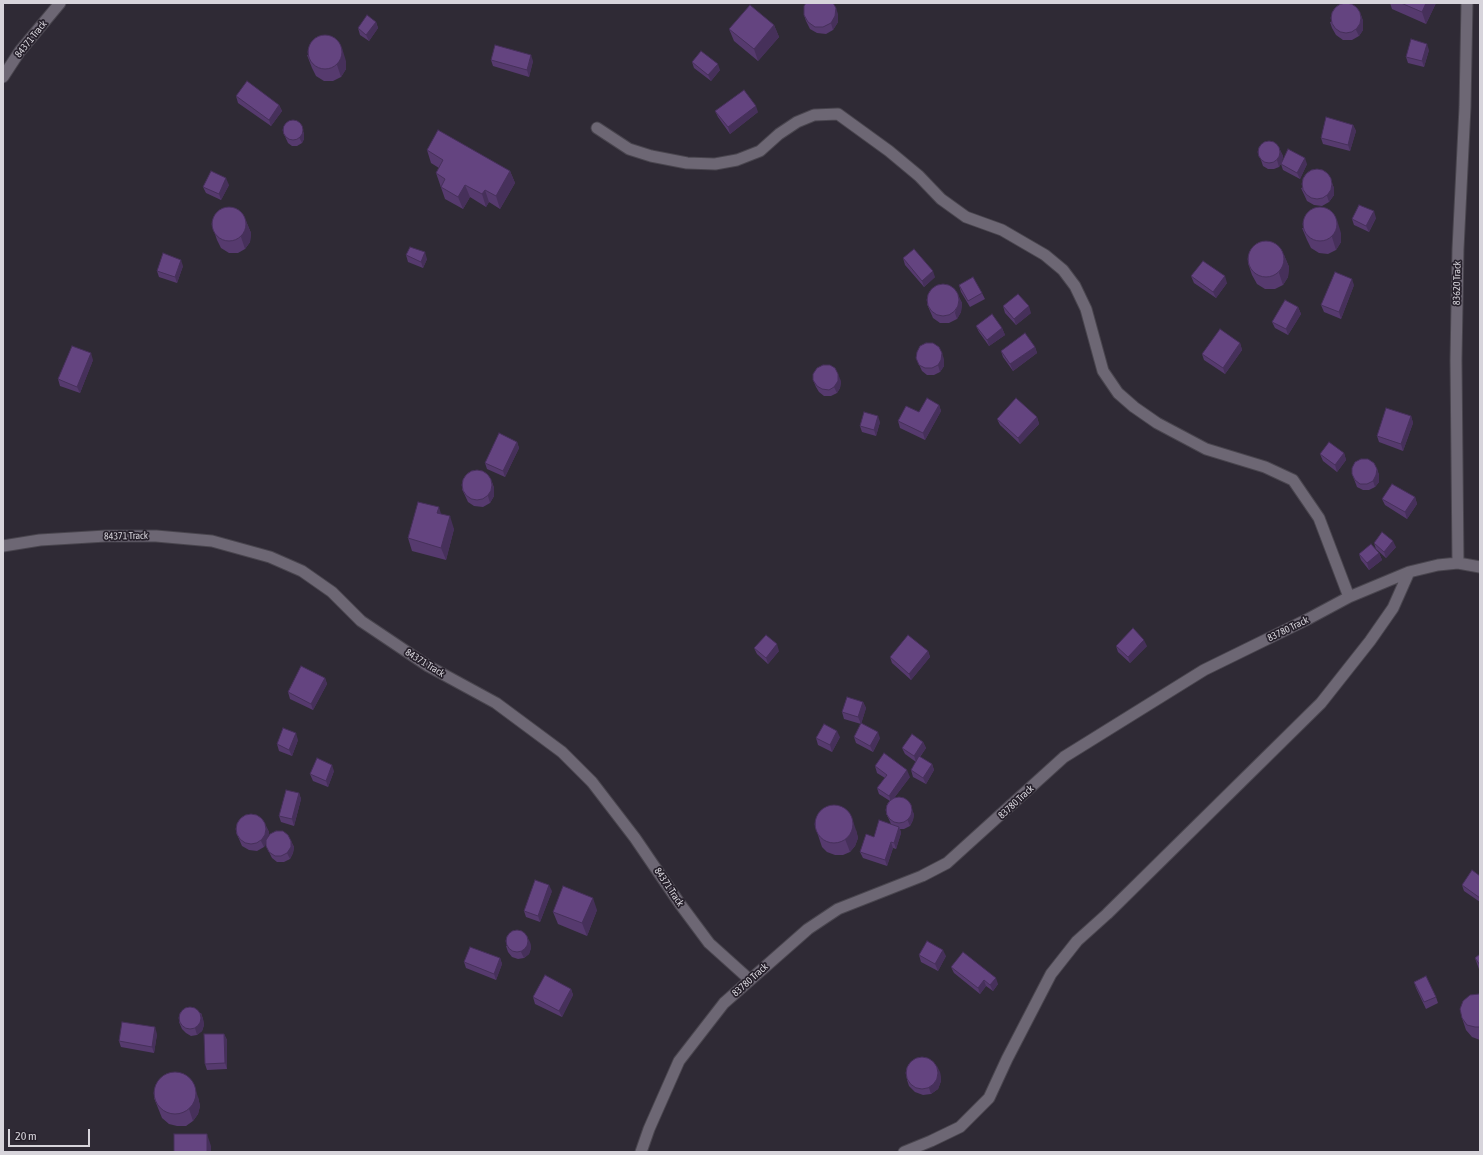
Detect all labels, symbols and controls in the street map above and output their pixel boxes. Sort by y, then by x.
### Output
street label: 84371 Track [12,18,50,60]
street label: 83620 Track [1451,261,1463,305]
street label: 84371 Track [104,530,148,542]
street label: 83780 Track [1266,614,1310,644]
street label: 84371 Track [403,646,447,680]
street label: 83780 Track [996,783,1036,821]
street label: 84371 Track [652,865,686,909]
street label: 83780 Track [730,961,770,999]
scale bar [10,1121,92,1147]
text: 20 m [15,1129,37,1143]

